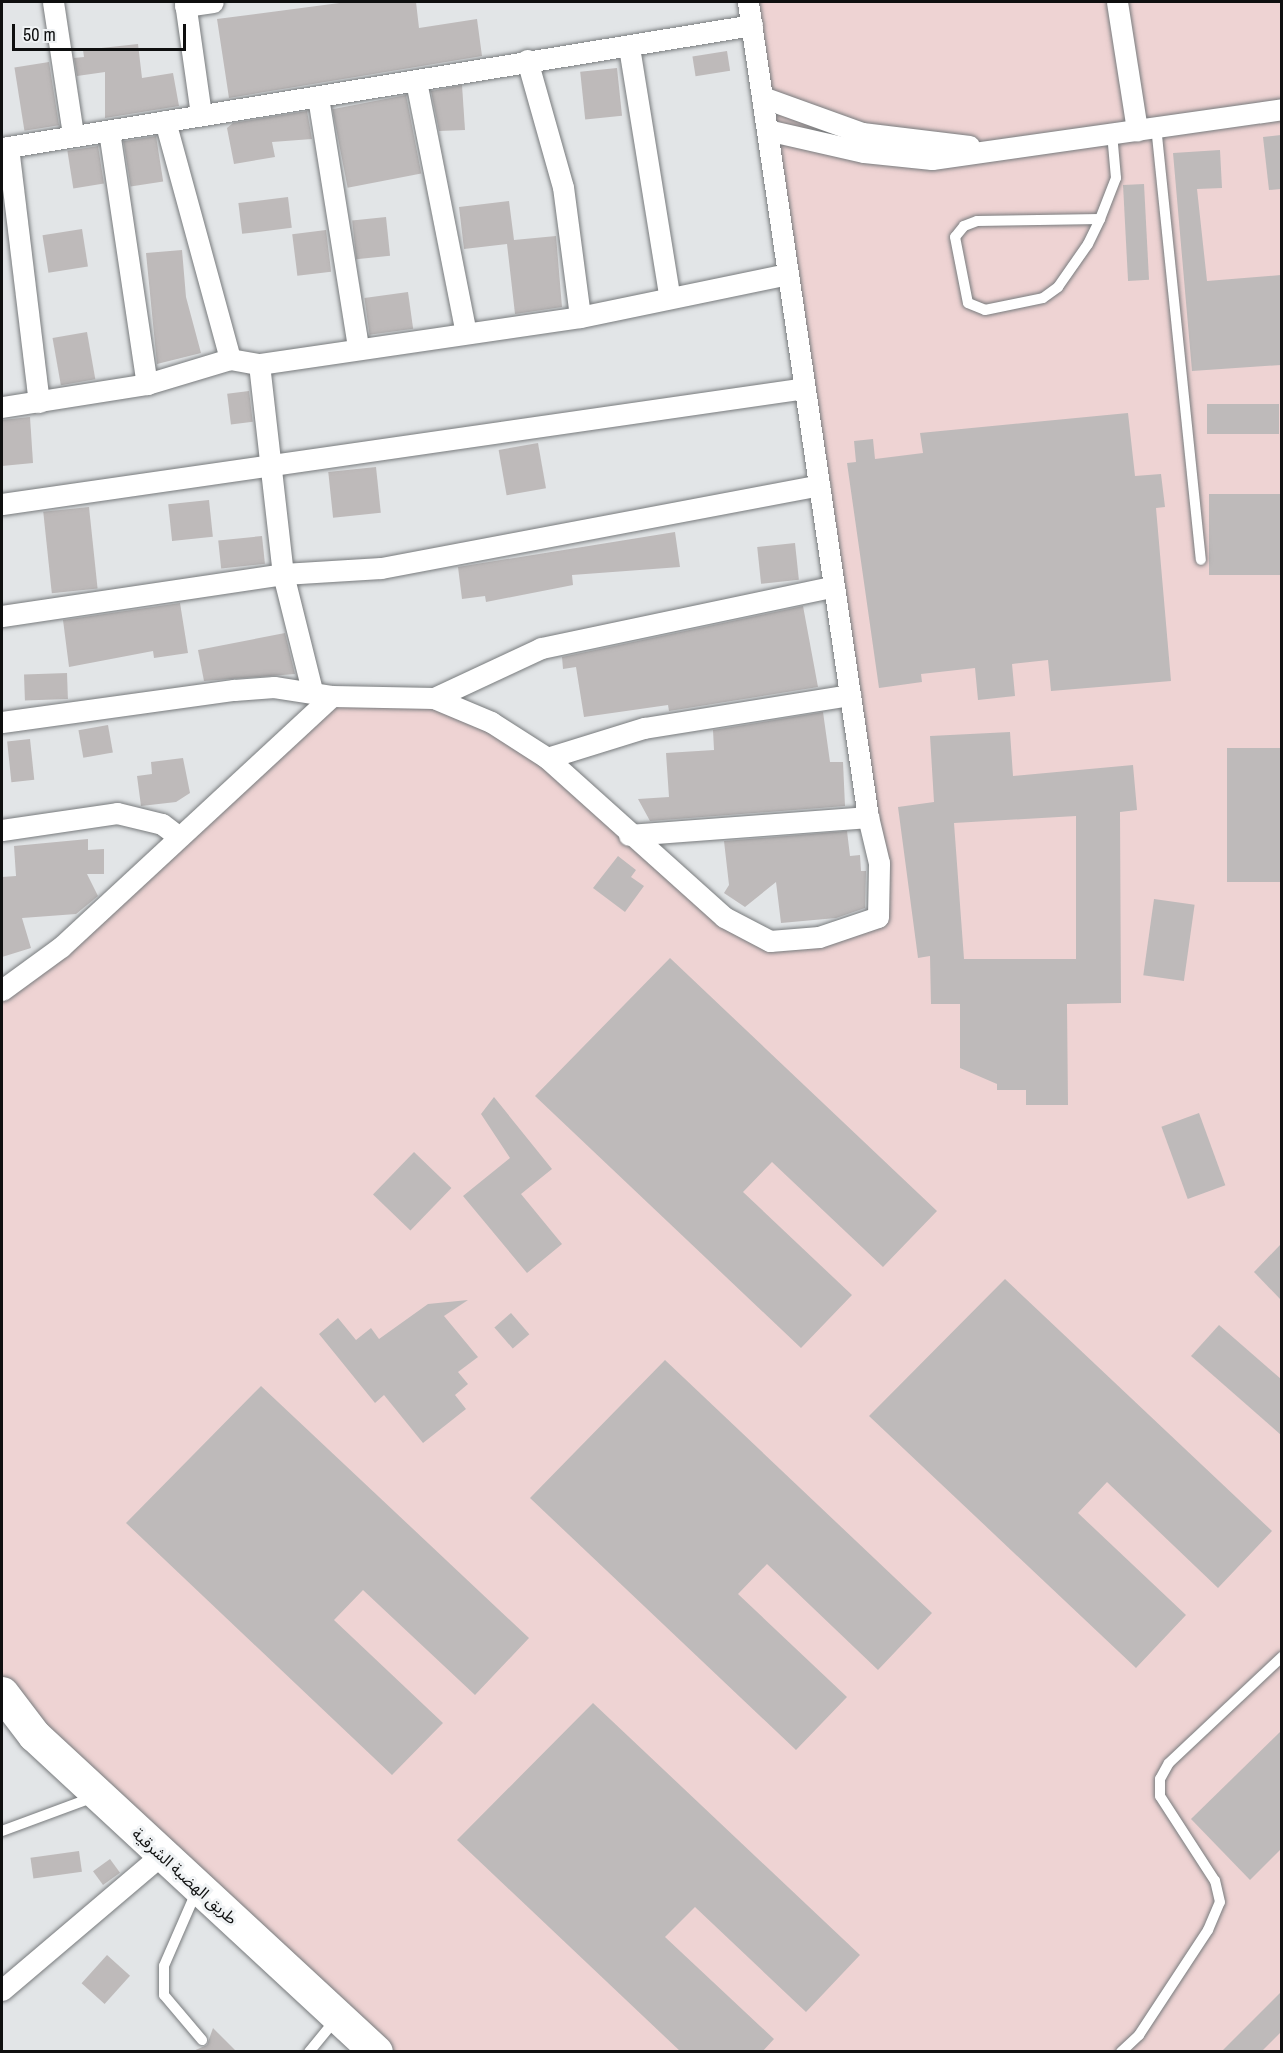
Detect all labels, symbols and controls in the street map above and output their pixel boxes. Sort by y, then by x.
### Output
scale bar [15,12,189,50]
text: 50 m [23,22,56,47]
street label: طريق الهضبة الشرقية [129,1824,241,1928]

